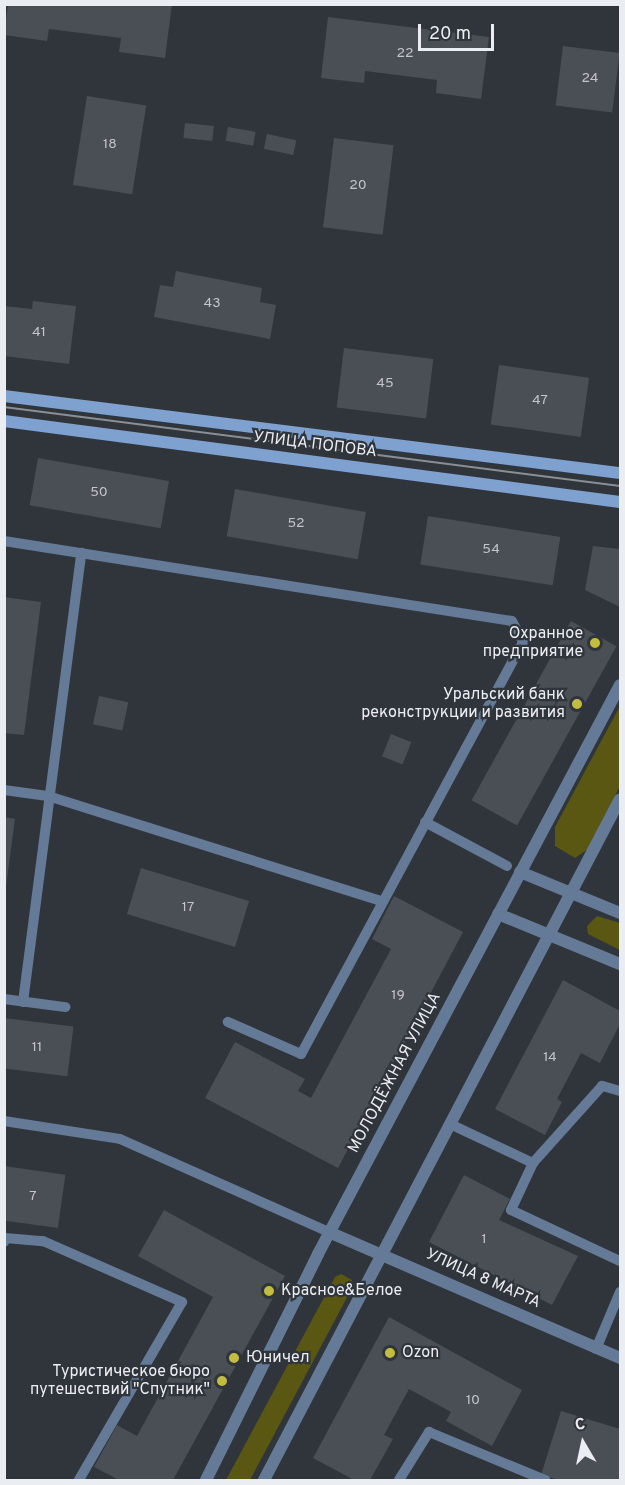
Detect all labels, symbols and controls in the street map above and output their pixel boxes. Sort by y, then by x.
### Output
scale bar [421,12,498,50]
text: 20 m [429,23,471,46]
house number: 22 [396,46,414,62]
house number: 24 [581,71,599,87]
house number: 18 [103,137,117,153]
house number: 20 [349,178,367,194]
house number: 43 [203,296,221,312]
house number: 41 [32,325,46,341]
house number: 45 [376,376,394,392]
house number: 47 [532,393,548,409]
street label: УЛИЦА ПОПОВА [252,428,378,462]
house number: 50 [90,485,108,501]
house number: 52 [287,516,305,532]
house number: 54 [482,542,500,558]
place label: Охранное предприятие [483,624,583,662]
marker: Охранное предприятие [588,636,602,650]
place label: Уральский банк реконструкции и развития [361,685,565,723]
marker: Уральский банк реконструкции и развития [570,697,584,711]
house number: 17 [182,900,194,916]
house number: 19 [391,988,405,1004]
street label: МОЛОДЁЖНАЯ УЛИЦА [344,989,446,1157]
house number: 11 [32,1040,42,1056]
house number: 14 [543,1050,557,1066]
house number: 7 [29,1189,37,1205]
house number: 1 [481,1232,487,1248]
street label: УЛИЦА 8 МАРТА [422,1245,544,1313]
place label: Красное&Белое [281,1281,402,1301]
marker: Красное&Белое [262,1284,276,1298]
place label: Ozon [402,1343,439,1363]
marker: Ozon [383,1346,397,1360]
place label: Юничел [246,1348,310,1368]
marker: Юничел [227,1351,241,1365]
place label: Туристическое бюро путешествий "Спутник" [30,1362,210,1400]
marker: Туристическое бюро путешествий "Спутник" [215,1374,229,1388]
house number: 10 [466,1393,480,1409]
north arrow [553,1413,613,1473]
text: С [574,1415,587,1436]

